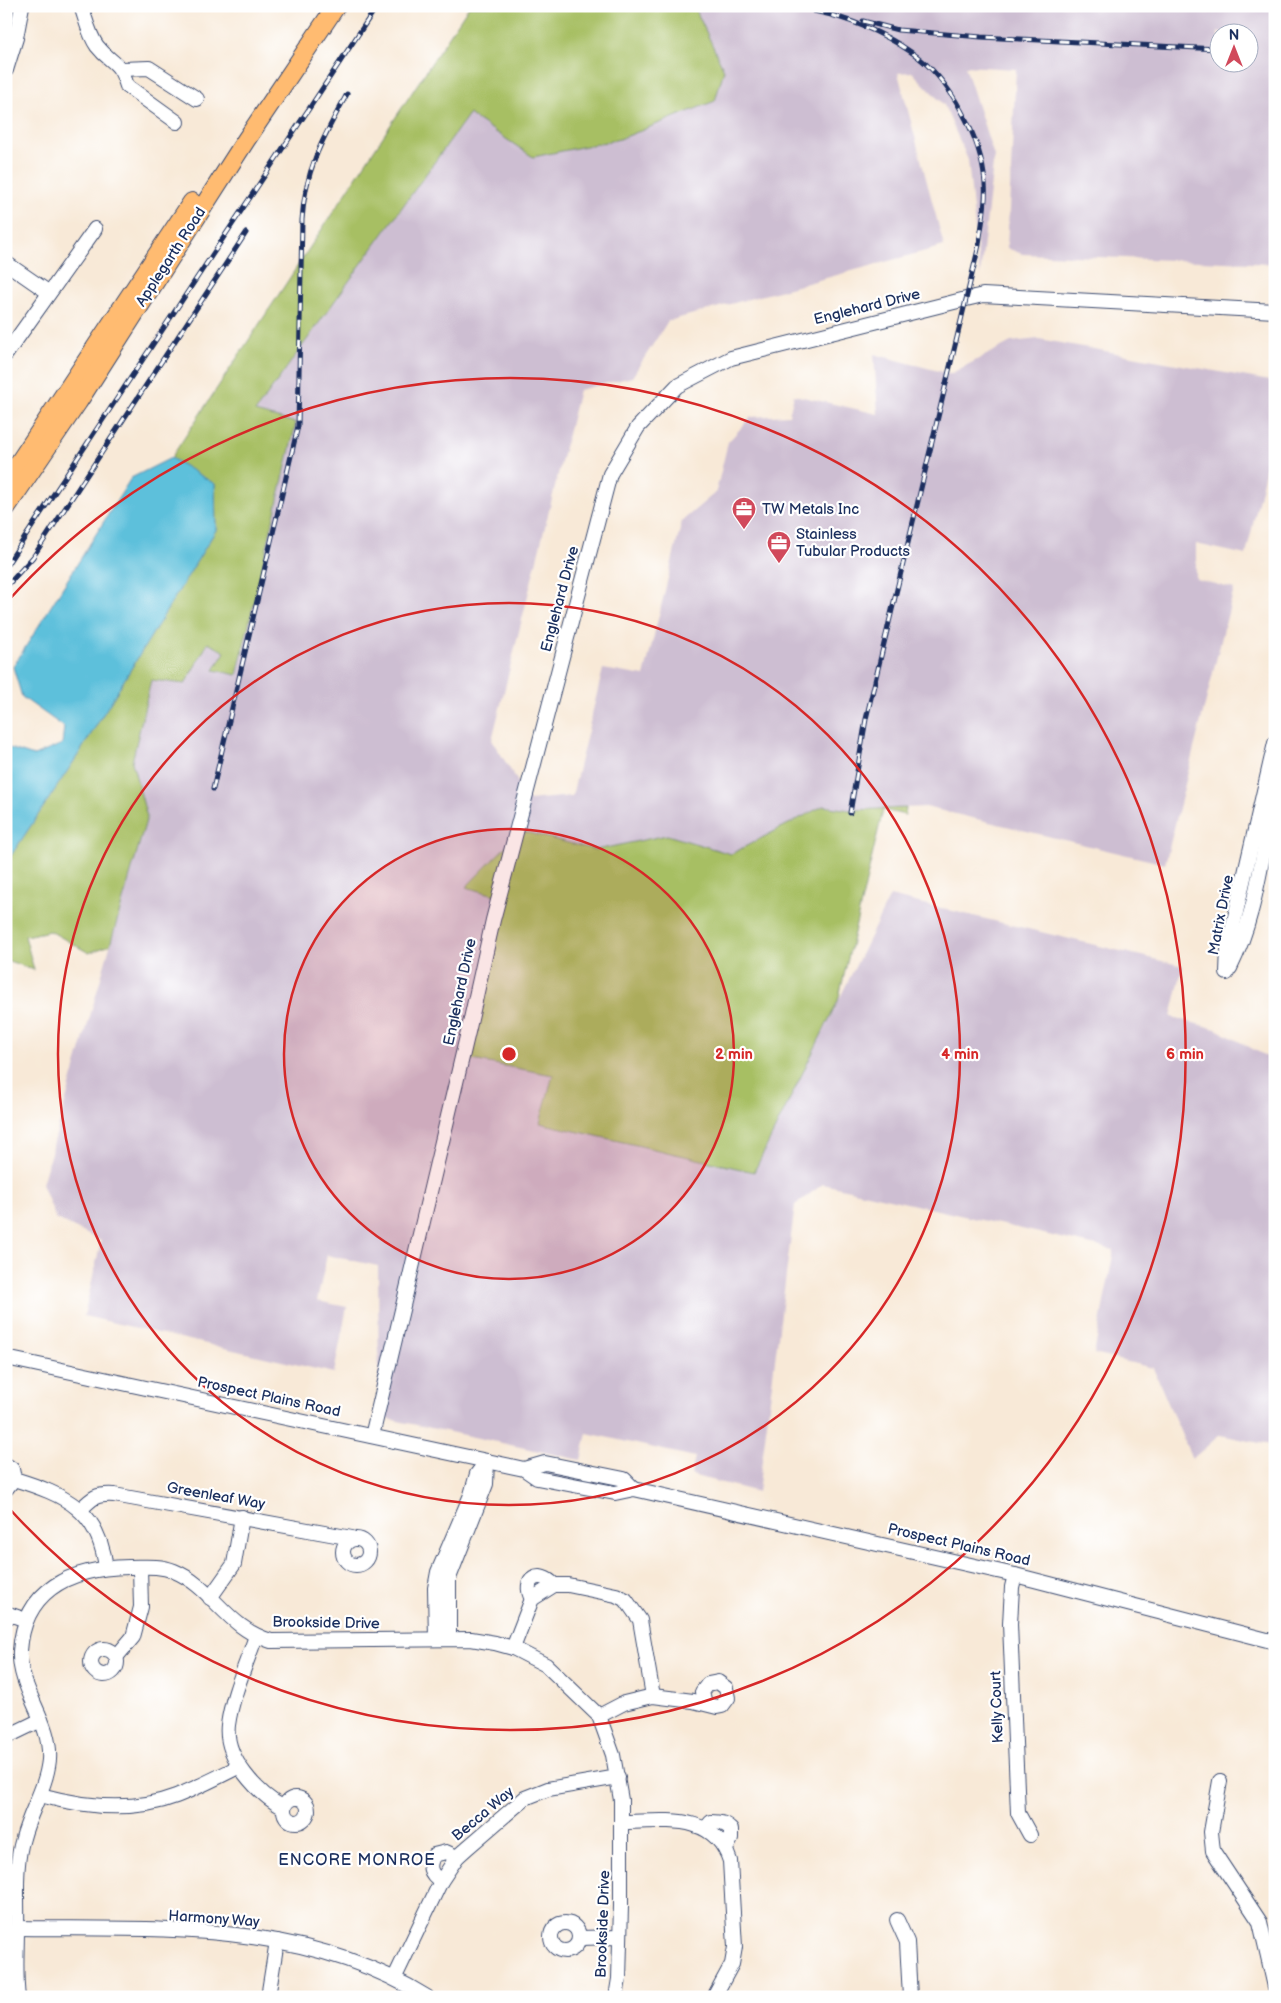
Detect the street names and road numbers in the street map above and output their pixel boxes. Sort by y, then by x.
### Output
street label: Applegarth Road [132,204,210,310]
street label: Englehard Drive [812,285,922,329]
street label: Englehard Drive [537,544,583,654]
street label: Matrix Drive [1204,873,1238,957]
street label: Englehard Drive [439,937,481,1047]
street label: Prospect Plains Road [196,1373,342,1421]
street label: Greenleaf Way [165,1478,267,1514]
street label: Prospect Plains Road [886,1519,1032,1571]
street label: Brookside Drive [272,1613,380,1633]
street label: Kelly Court [986,1670,1008,1744]
street label: Becca Way [448,1782,518,1845]
street label: Brookside Drive [592,1870,614,1978]
street label: Harmony Way [168,1906,261,1932]

